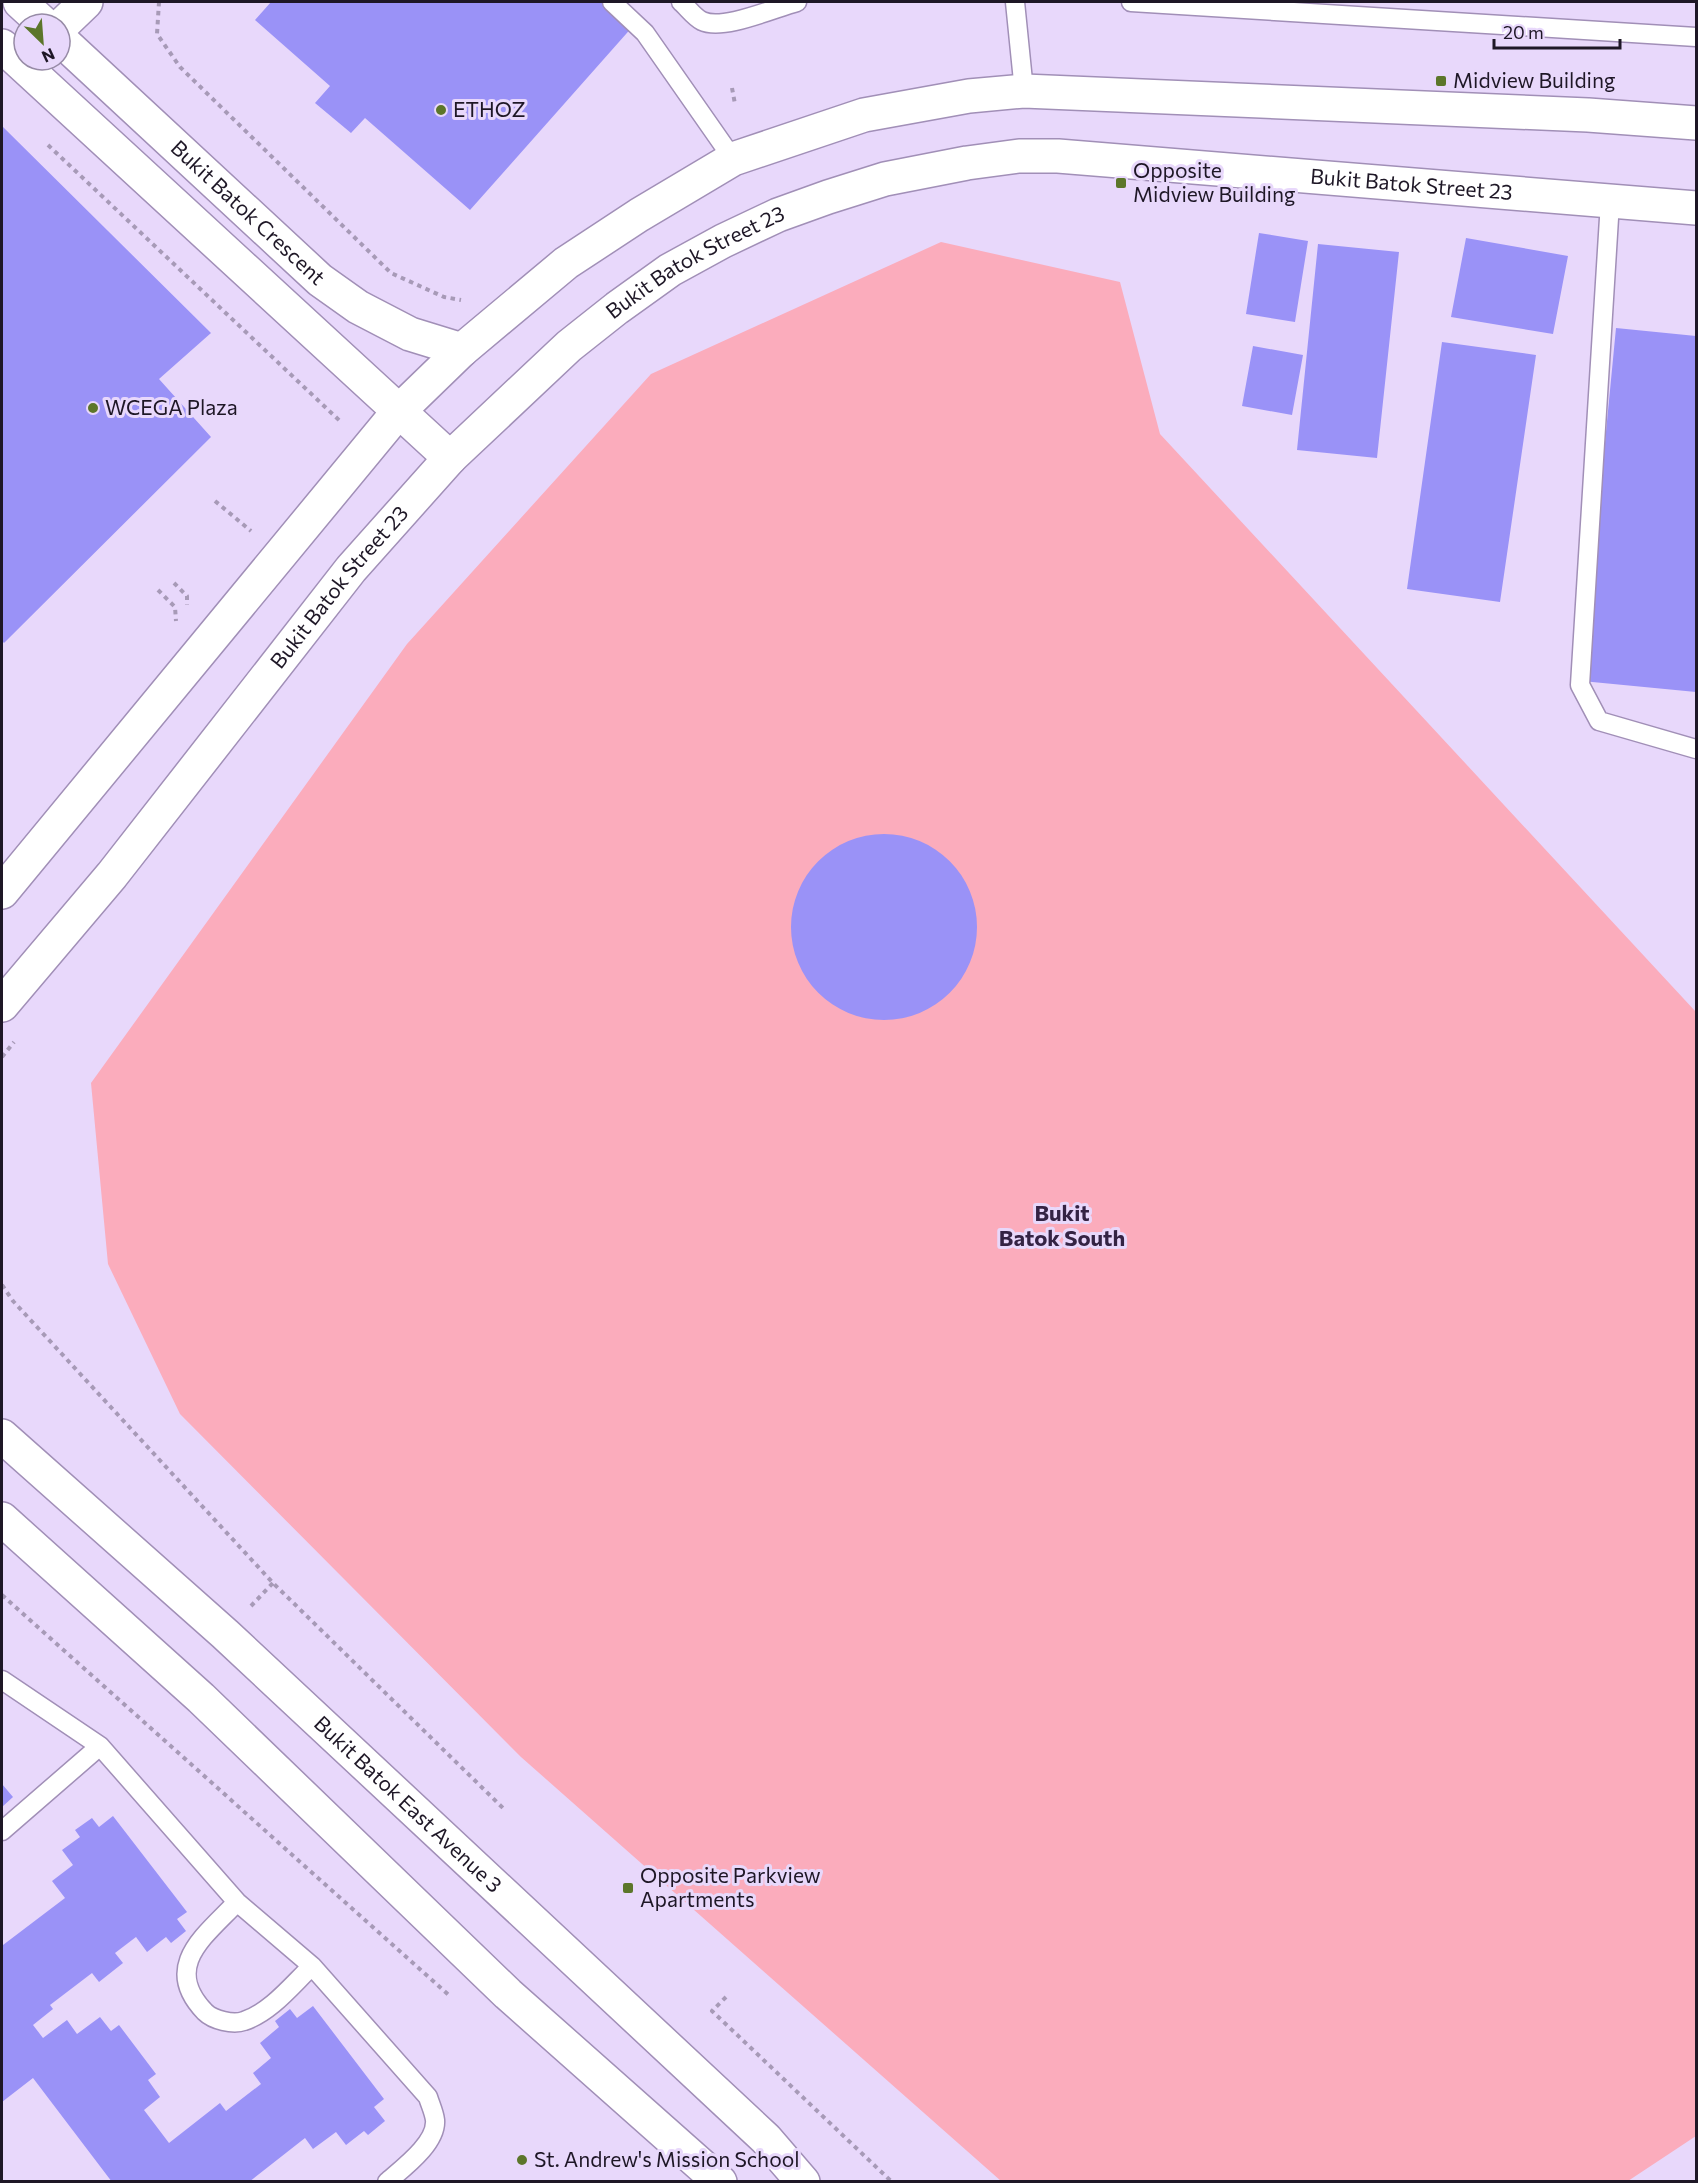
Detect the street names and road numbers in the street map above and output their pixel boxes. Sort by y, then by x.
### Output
street label: Bukit Batok Crescent [167,134,331,289]
street label: Bukit Batok Street 23 [1310,163,1514,204]
street label: Bukit Batok Street 23 [600,200,787,323]
street label: Bukit Batok Street 23 [264,500,412,673]
street label: Bukit Batok East Avenue 3 [310,1710,508,1897]

